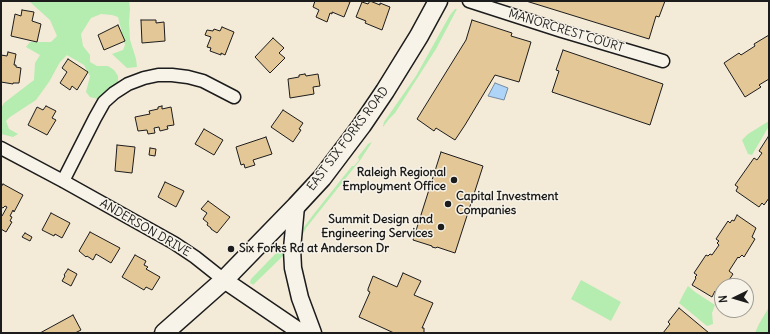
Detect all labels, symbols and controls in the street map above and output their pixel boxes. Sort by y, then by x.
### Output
street label: MANORCREST COURT [507,7,625,55]
street label: EAST SIX FORKS ROAD [304,84,392,194]
place label: Raleigh Regional Employment Office [342,166,446,194]
marker: Raleigh Regional Employment Office [449,175,459,185]
place label: Capital Investment Companies [456,190,558,218]
street label: ANDERSON DRIVE [97,196,193,260]
marker: Capital Investment Companies [443,199,453,209]
place label: Summit Design and Engineering Services [321,213,433,241]
marker: Summit Design and Engineering Services [436,222,446,232]
place label: Six Forks Rd at Anderson Dr [239,242,389,256]
marker: Six Forks Rd at Anderson Dr [226,244,236,254]
north arrow [714,278,754,318]
text: N [716,295,730,303]

